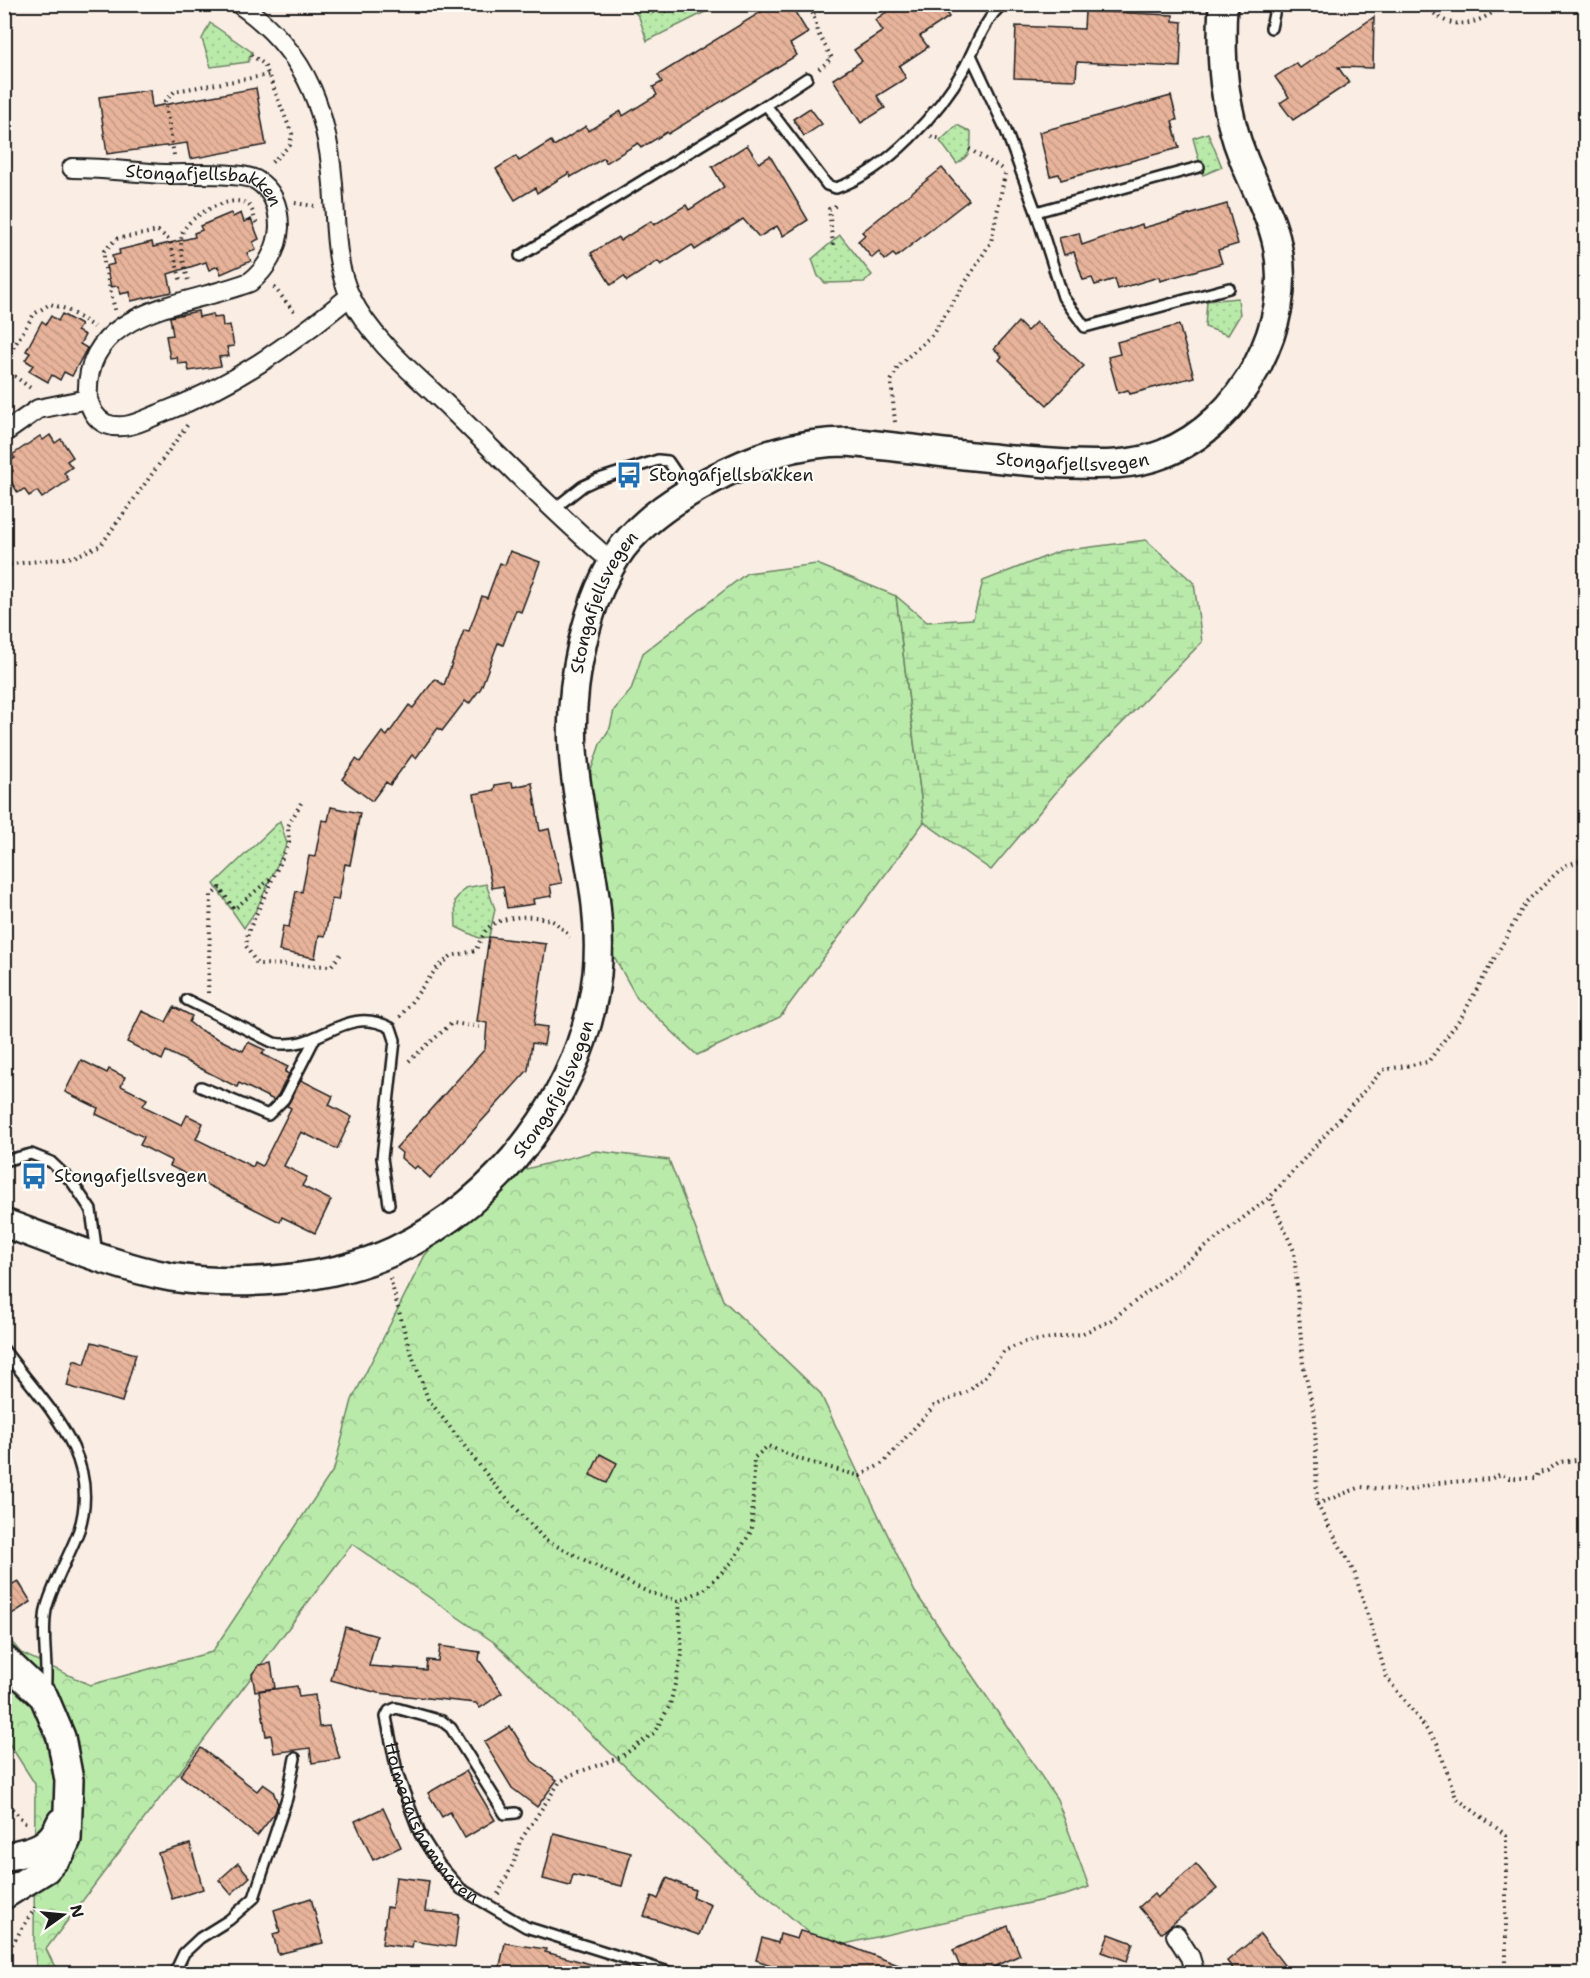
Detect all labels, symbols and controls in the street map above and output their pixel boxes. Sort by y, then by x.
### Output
street label: Stongafjellsbakken [125,159,287,210]
street label: Stongafjellsvegen [995,447,1151,477]
bus stop icon: Stongafjellsbakken [614,460,644,490]
place label: Stongafjellsbakken [649,463,813,487]
street label: Stongafjellsvegen [565,526,643,675]
street label: Stongafjellsvegen [507,1018,599,1163]
bus stop icon: Stongafjellsvegen [19,1161,49,1191]
place label: Stongafjellsvegen [54,1164,207,1188]
street label: Holmedalshammaren [379,1740,483,1909]
north arrow [33,1885,93,1945]
text: N [65,1902,89,1920]

